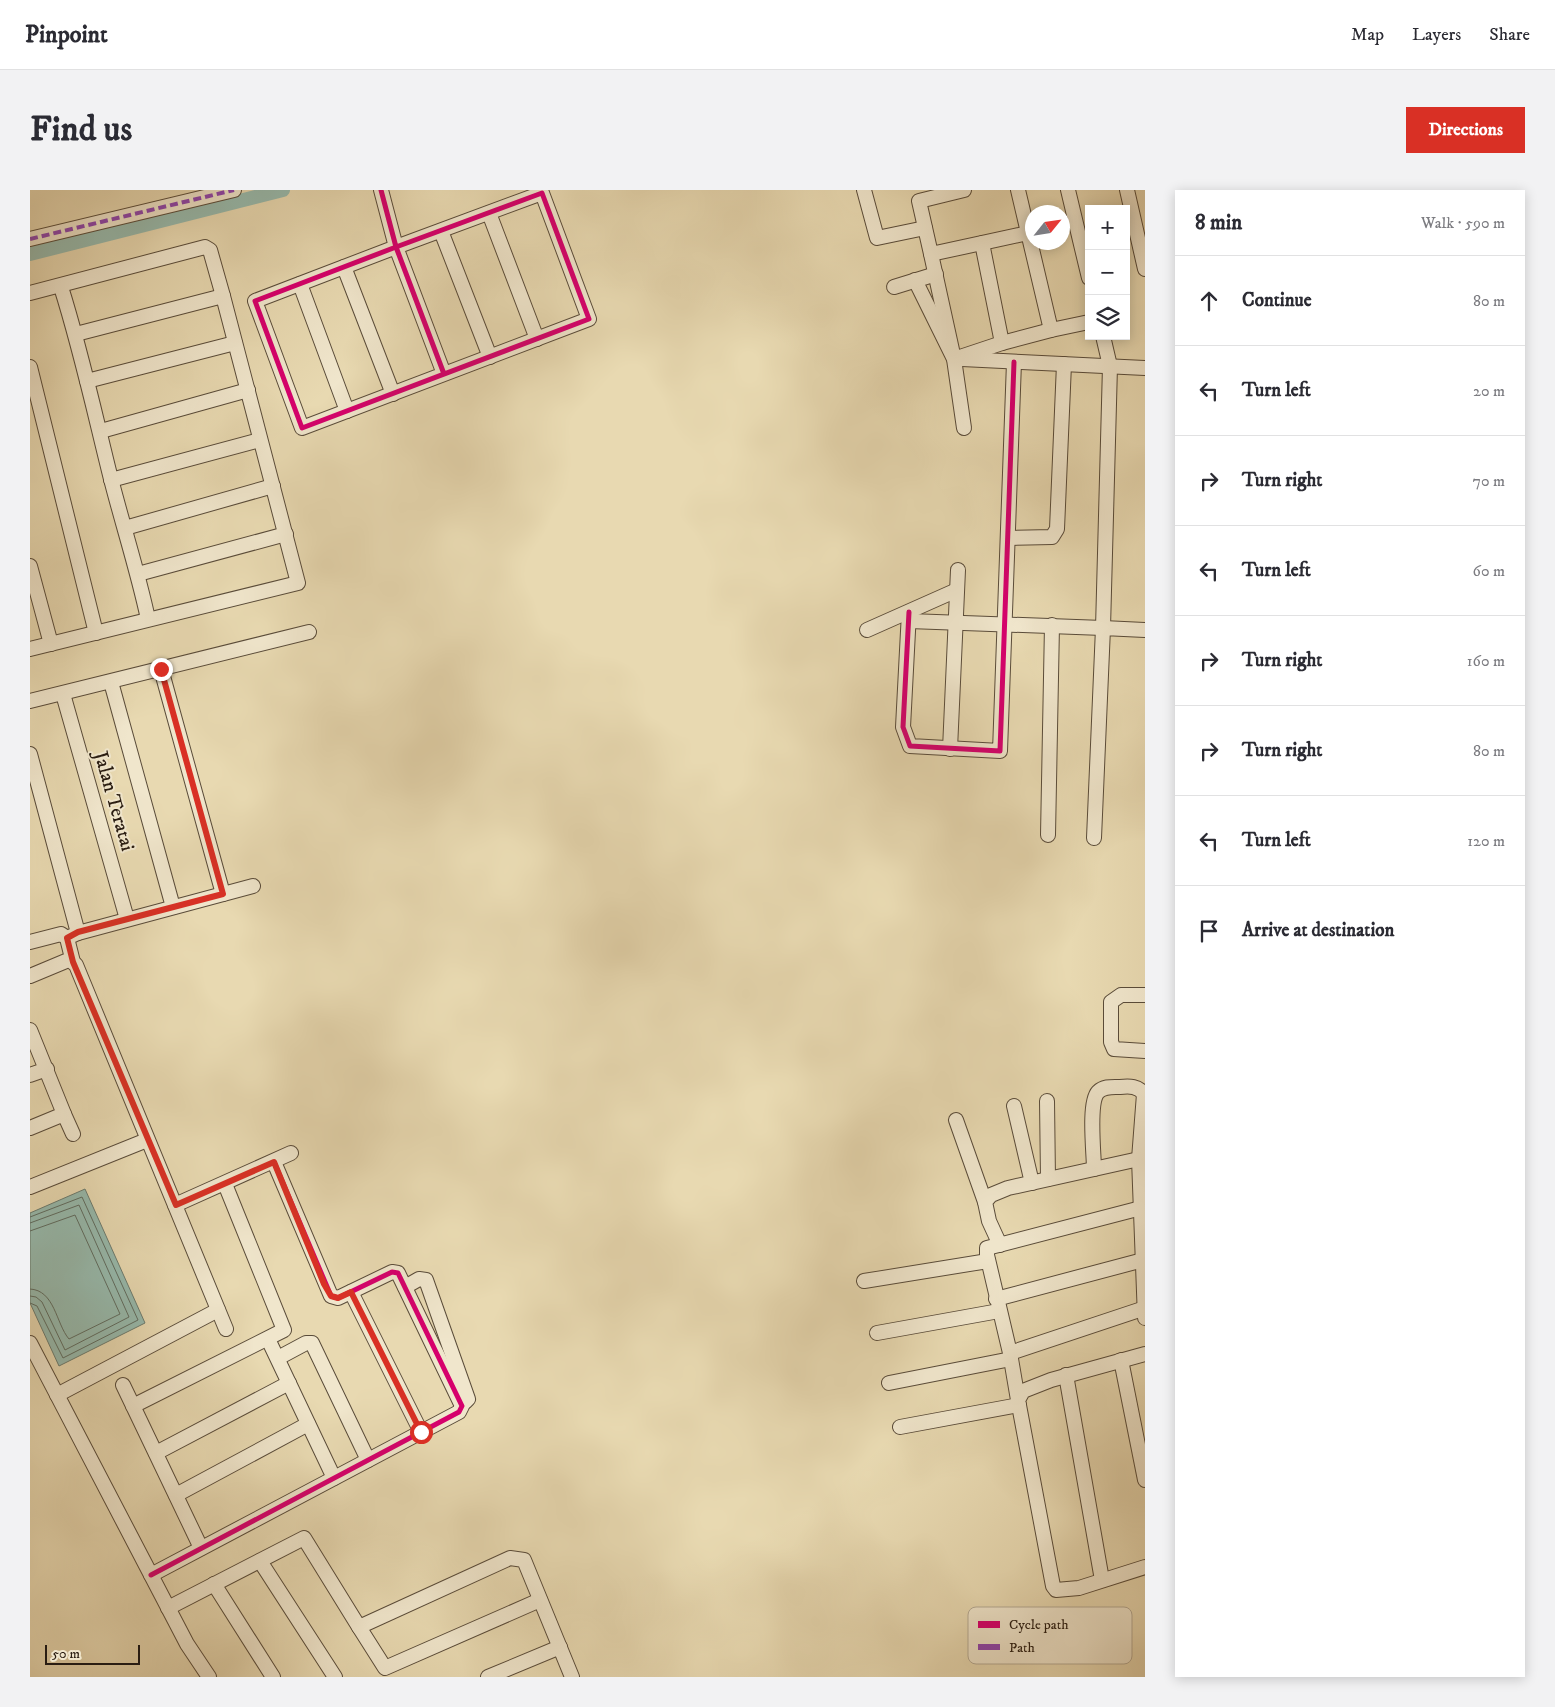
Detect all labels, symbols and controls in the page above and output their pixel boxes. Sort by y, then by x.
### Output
text: Pinpoint [25,20,108,50]
text: Map [1351,24,1384,46]
text: Layers [1412,24,1461,46]
text: Share [1489,24,1530,46]
button: Directions [1406,107,1525,153]
text: Find us [30,108,132,152]
north arrow [1025,205,1070,250]
map controls [1085,205,1130,340]
button: + [1085,205,1130,250]
text: 8 min [1195,210,1242,236]
text: Walk · 590 m [1421,213,1505,233]
button: − [1085,250,1130,295]
icon: ahead [1195,287,1223,315]
text: Continue [1242,289,1312,312]
text: 80 m [1473,291,1505,311]
button: layers [1085,295,1130,340]
icon: left [1195,377,1223,405]
text: Turn left [1242,379,1311,402]
text: 20 m [1473,381,1505,401]
icon: right [1195,467,1223,495]
text: Turn right [1242,469,1322,492]
text: 70 m [1473,471,1505,491]
icon: left [1195,557,1223,585]
text: Turn left [1242,559,1311,582]
text: 60 m [1473,561,1505,581]
icon: right [1195,647,1223,675]
text: Turn right [1242,649,1322,672]
text: 160 m [1467,651,1505,671]
route end [150,658,173,681]
icon: right [1195,737,1223,765]
text: Turn right [1242,739,1322,762]
text: 80 m [1473,741,1505,761]
street label: Jalan Teratai [87,747,140,854]
icon: left [1195,827,1223,855]
text: Turn left [1242,829,1311,852]
text: 120 m [1467,831,1505,851]
icon: arrive [1195,917,1223,945]
text: Arrive at destination [1242,919,1394,942]
route start [410,1421,433,1444]
legend [968,1607,1132,1664]
text: Cycle path [1009,1616,1069,1634]
text: Path [1009,1639,1036,1657]
scale bar [45,1642,140,1665]
text: 50 m [52,1645,80,1663]

